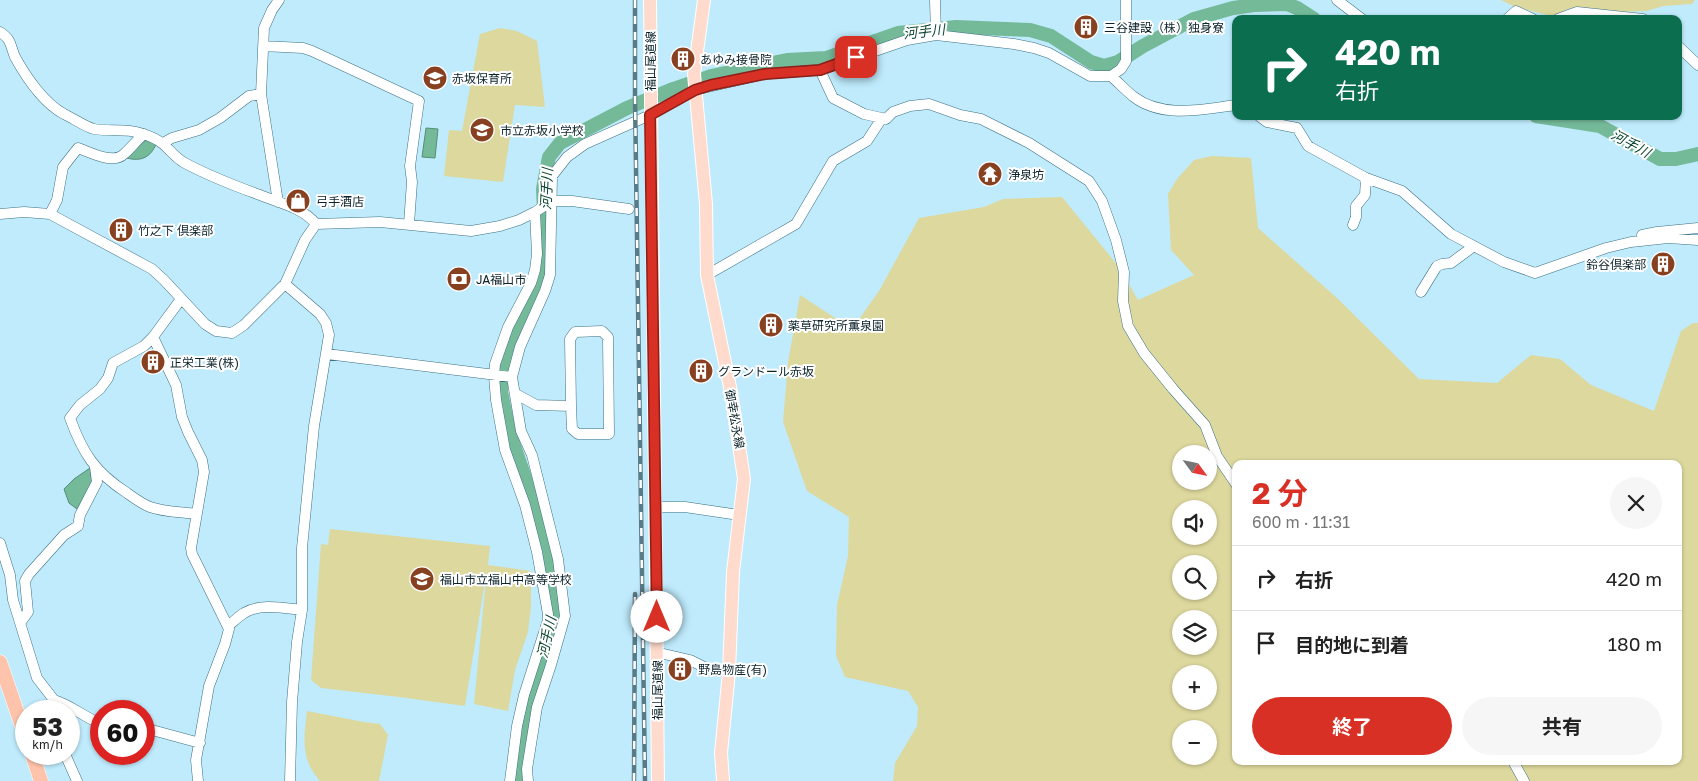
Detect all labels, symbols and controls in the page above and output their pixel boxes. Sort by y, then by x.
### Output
building icon: 三谷建設（株）独身寮 [1073,14,1099,40]
water label: 河手川 [902,20,948,42]
place label: 三谷建設（株）独身寮 [1104,20,1224,35]
street label: 福山尾道線 [643,31,658,91]
text: 420 m [1335,31,1440,73]
icon: right [1252,35,1317,100]
pin [835,36,877,78]
icon: arrive [842,43,870,71]
building icon: あゆみ接骨院 [670,46,696,72]
place label: あゆみ接骨院 [700,52,772,67]
school or university icon: 赤坂保育所 [422,65,448,91]
place label: 赤坂保育所 [452,71,512,86]
text: 右折 [1335,77,1379,104]
school or university icon: 市立赤坂小学校 [469,117,495,143]
place label: 市立赤坂小学校 [500,123,584,138]
water label: 河手川 [1609,125,1655,162]
temple icon: 浄泉坊 [977,161,1003,187]
water label: 河手川 [536,166,556,210]
place label: 浄泉坊 [1008,167,1044,182]
shop icon: 弓手酒店 [285,188,311,214]
place label: 弓手酒店 [316,194,364,209]
building icon: 竹之下 倶楽部 [108,217,134,243]
place label: 竹之下 倶楽部 [138,223,213,238]
building icon: 鈴谷倶楽部 [1650,251,1676,277]
place label: 鈴谷倶楽部 [1586,257,1646,272]
bank icon: JA福山市 [446,266,472,292]
place label: JA福山市 [476,272,526,287]
building icon: 薬草研究所薫泉園 [758,312,784,338]
place label: 薬草研究所薫泉園 [788,318,884,333]
building icon: 正栄工業(株) [140,349,166,375]
place label: 正栄工業(株) [170,355,239,370]
building icon: グランドール赤坂 [688,358,714,384]
place label: グランドール赤坂 [718,364,814,379]
street label: 御幸松永線 [722,388,748,450]
north arrow [1172,445,1218,490]
map controls [1172,445,1217,765]
text: 2 分 [1252,475,1308,511]
button: close [1610,477,1662,529]
button: sound [1172,500,1217,545]
text: 600 m · 11:31 [1252,512,1350,532]
button: search [1172,555,1217,600]
icon: right [1252,564,1280,592]
school or university icon: 福山市立福山中高等学校 [409,566,435,592]
text: 420 m [1606,567,1662,590]
text: 右折 [1295,568,1333,591]
place label: 福山市立福山中高等学校 [440,572,572,587]
position arrow [630,590,682,642]
button: layers [1172,610,1217,655]
water label: 河手川 [533,613,559,659]
icon: arrive [1252,629,1280,657]
text: 180 m [1608,632,1662,655]
text: 目的地に到着 [1295,633,1409,656]
building icon: 野島物産(有) [667,656,693,682]
street label: 福山尾道線 [650,660,665,720]
place label: 野島物産(有) [698,662,767,677]
button: + [1172,665,1217,710]
button: 終了 [1252,697,1452,755]
button: 共有 [1462,697,1662,755]
speed limit sign: 60 [90,700,155,765]
text: 53 [32,711,63,742]
button: − [1172,720,1217,765]
text: km/h [32,737,63,752]

